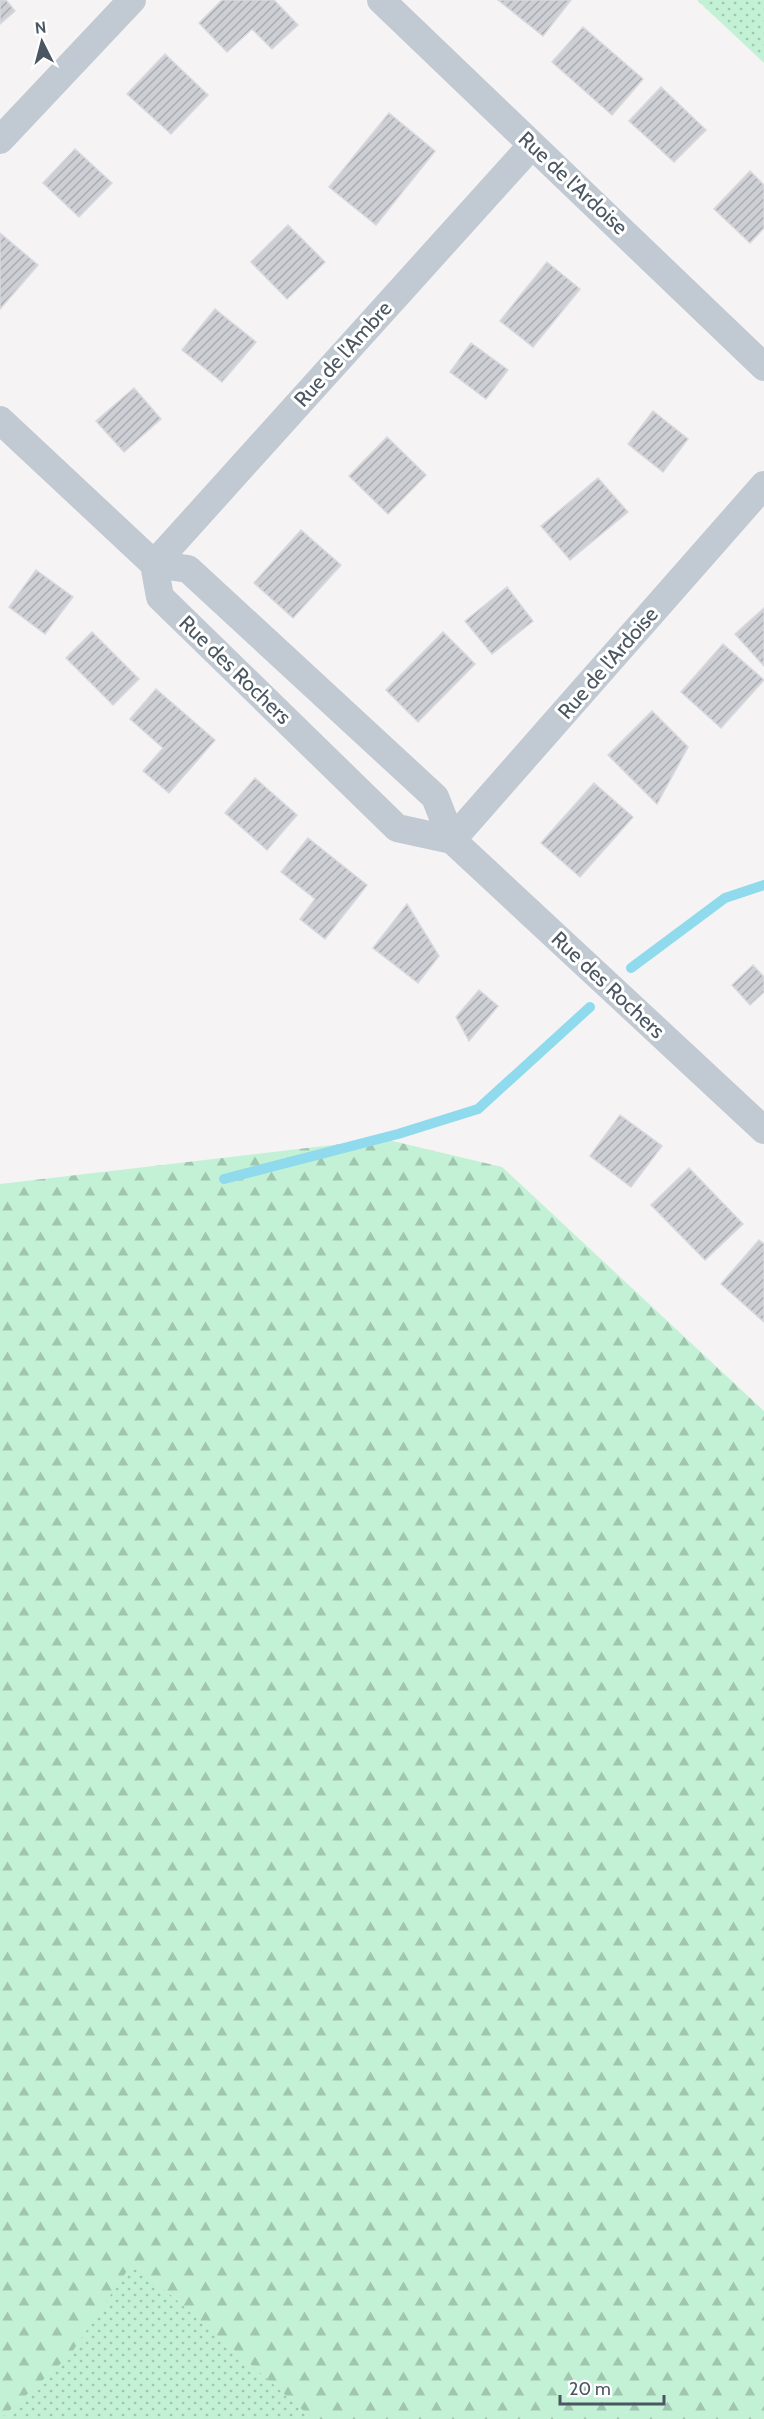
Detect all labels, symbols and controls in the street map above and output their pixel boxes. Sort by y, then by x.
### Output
north arrow [12,12,72,72]
text: N [34,18,47,38]
street label: Rue de l'Ardoise [514,126,633,240]
street label: Rue de l'Ambre [289,295,397,412]
street label: Rue de l'Ardoise [552,601,663,724]
street label: Rue des Rochers [174,610,297,729]
street label: Rue des Rochers [547,926,670,1044]
scale bar [560,2368,664,2406]
text: 20 m [569,2378,611,2400]

